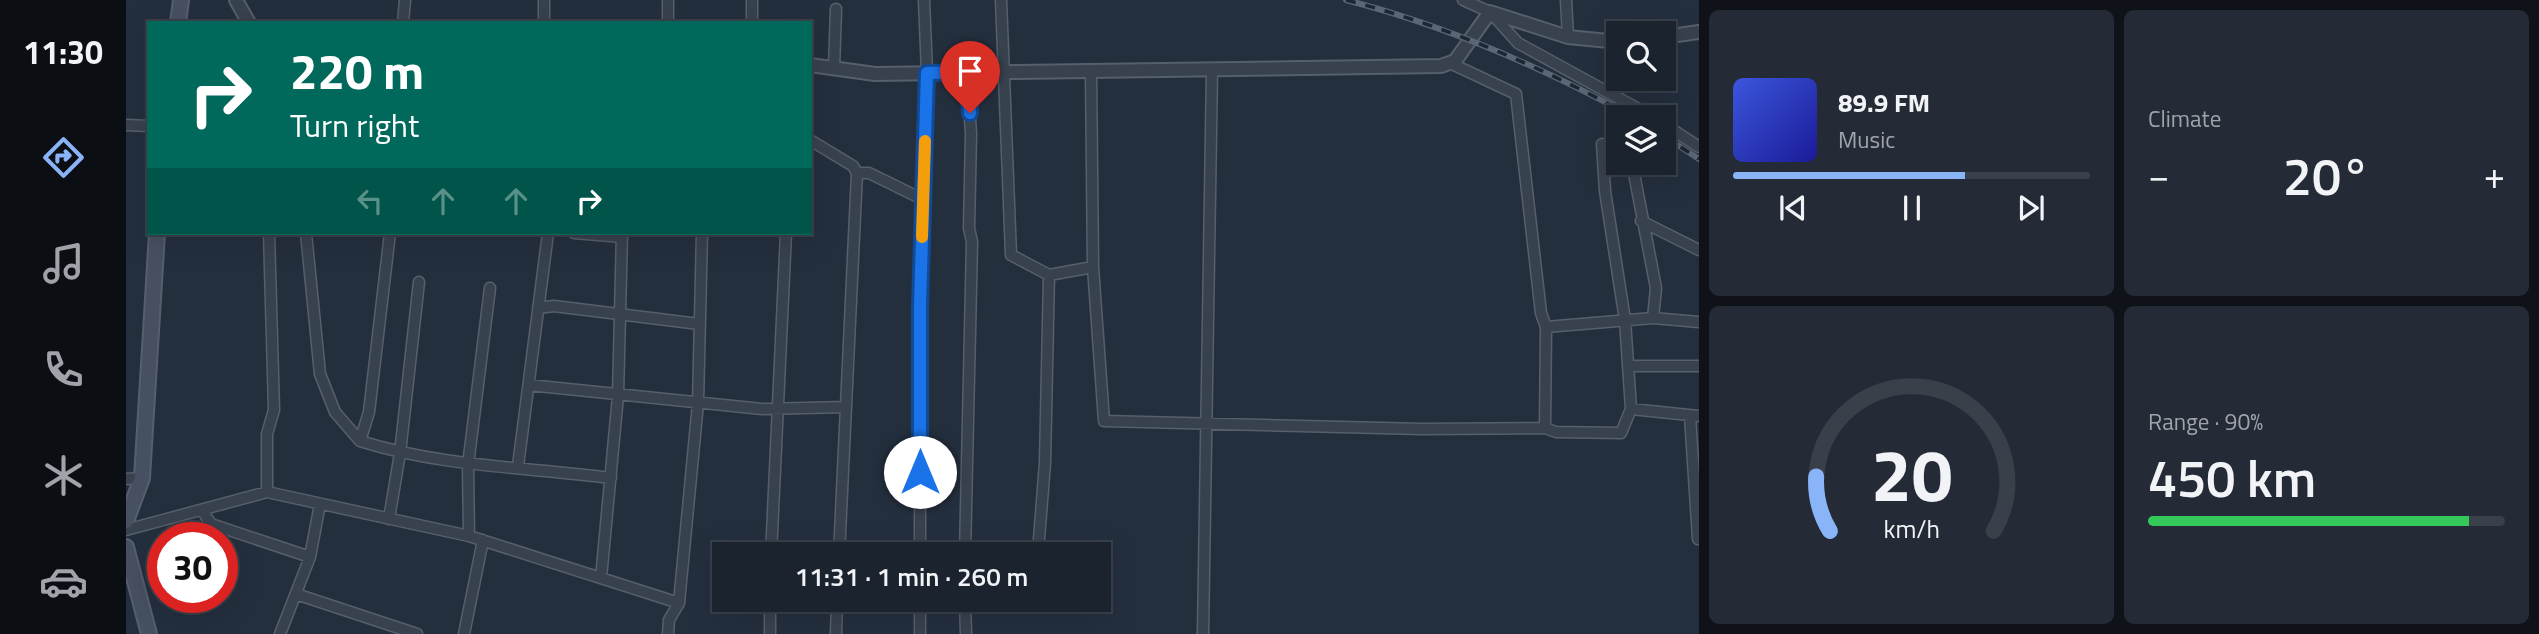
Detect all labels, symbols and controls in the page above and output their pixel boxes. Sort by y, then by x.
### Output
map controls [1606,21,1676,175]
button: search [1606,21,1676,91]
text: 11:30 [23,28,103,76]
text: 220 m [290,33,424,108]
pin [940,41,1000,113]
icon: right [175,49,266,140]
icon: arrive [951,52,989,90]
text: 89.9 FM [1838,83,1930,122]
text: Turn right [290,101,419,149]
text: Climate [2148,101,2221,136]
button: layers [1606,105,1676,175]
text: Music [1838,122,1895,157]
icon: directions [39,133,88,182]
text: 20° [2283,136,2370,215]
text: − [2148,146,2169,204]
text: + [2484,146,2505,204]
icon: left [351,182,389,220]
icon: ahead [424,182,462,220]
icon: ahead [497,182,535,220]
icon: right [570,182,608,220]
icon: previous [1774,189,1812,227]
icon: pause [1893,189,1931,227]
icon: next [2012,189,2050,227]
icon: music [39,239,88,288]
icon: phone [39,345,88,394]
text: Range · 90% [2148,404,2263,439]
text: 20 [1871,419,1952,529]
position arrow [883,435,957,509]
text: 450 km [2148,438,2316,517]
icon: climate [39,451,88,500]
text: km/h [1883,510,1940,548]
speed limit sign: 30 [147,522,238,613]
icon: car [39,557,88,606]
text: 11:31 · 1 min · 260 m [795,557,1028,596]

